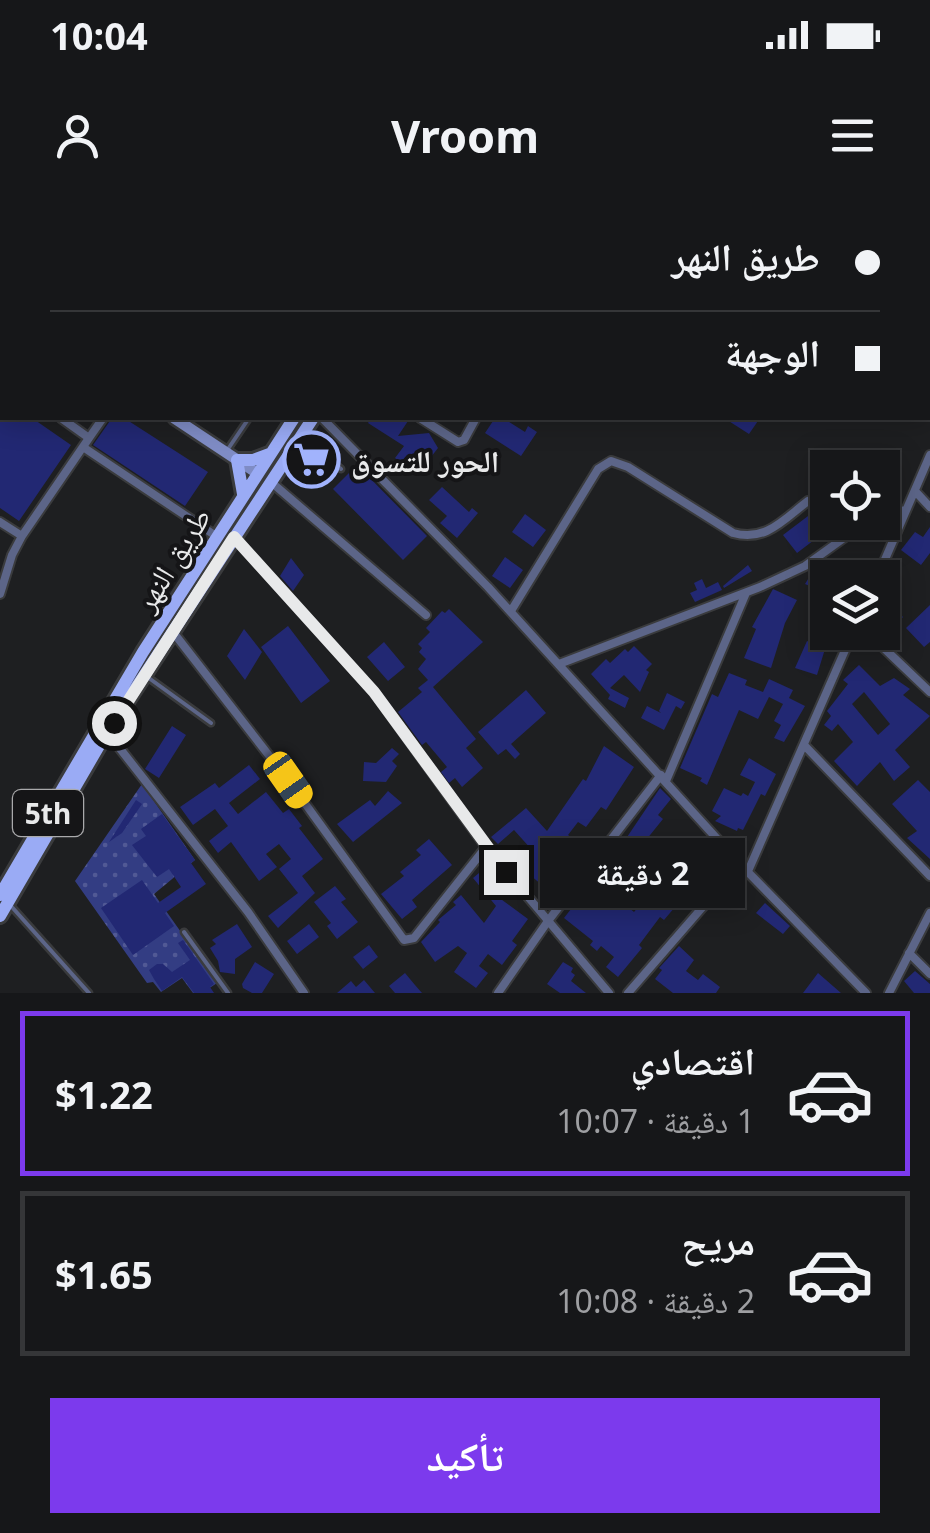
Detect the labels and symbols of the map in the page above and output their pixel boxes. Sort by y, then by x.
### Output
supermarket icon: الحور للتسوق [282,430,342,490]
place label: الحور للتسوق [351,440,499,481]
street label: طريق النهر [124,499,220,620]
route start [92,701,137,746]
car [259,747,317,813]
road number: 5th [13,790,83,836]
callout: 2 دقيقة [541,837,746,907]
route end [484,850,529,895]

